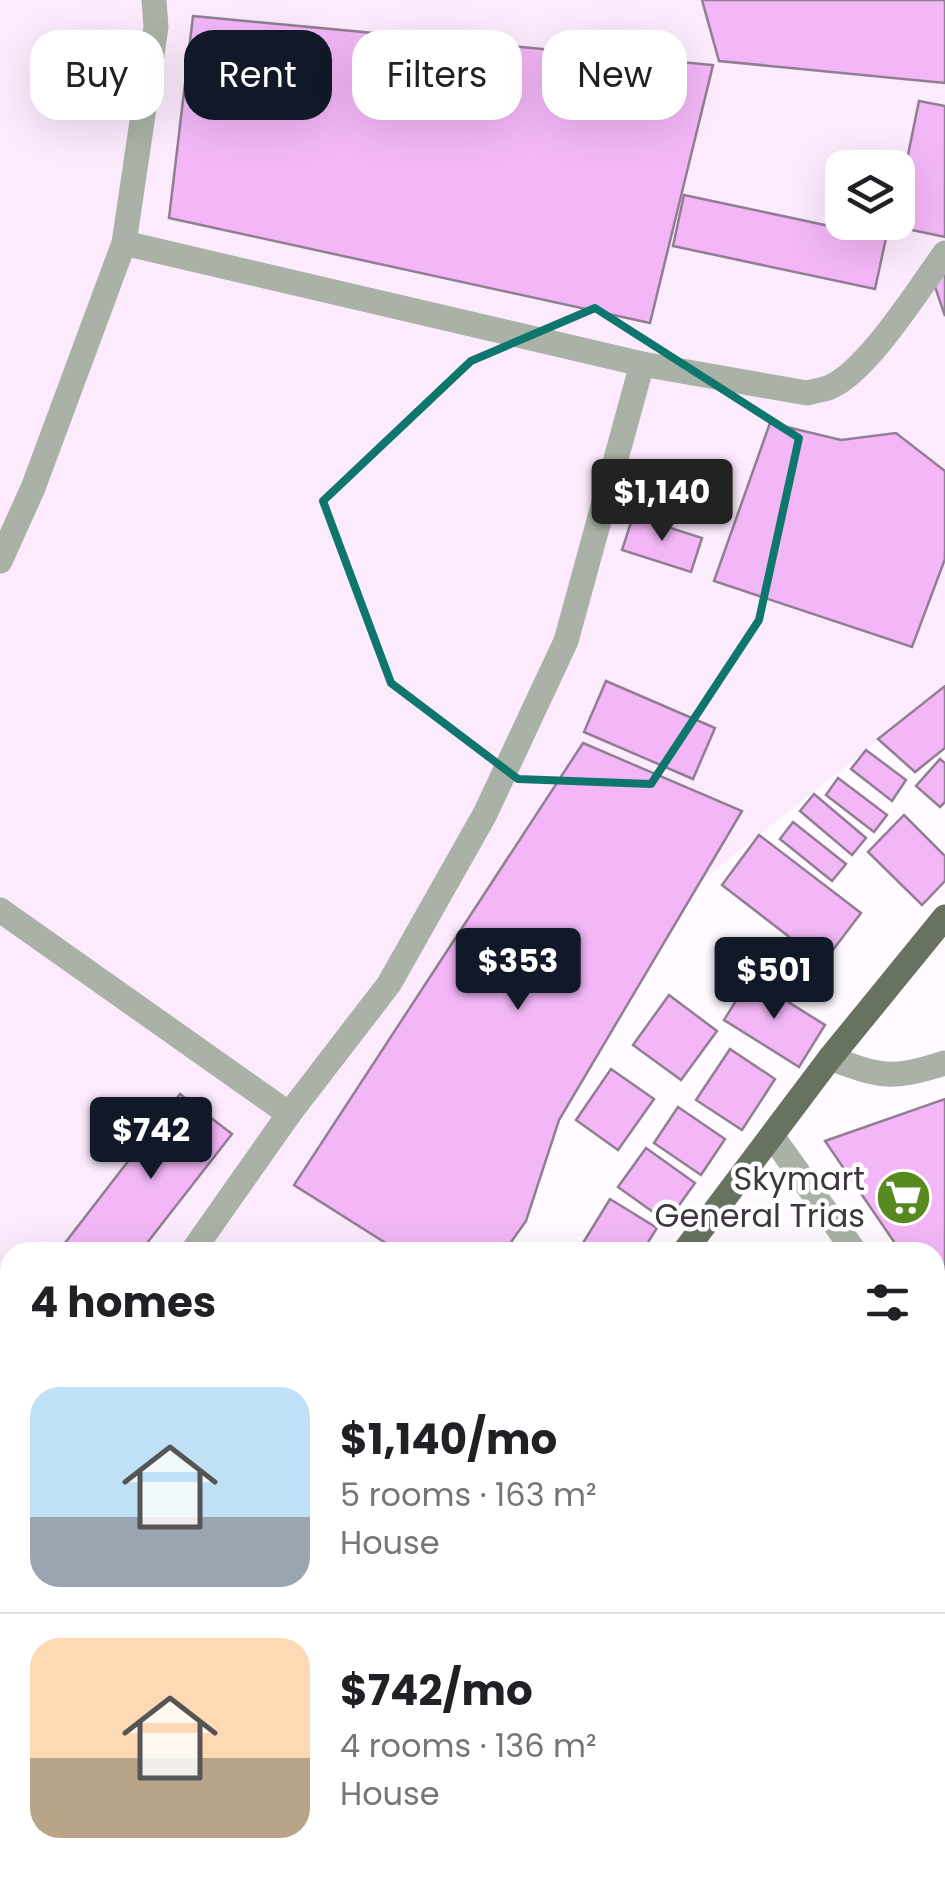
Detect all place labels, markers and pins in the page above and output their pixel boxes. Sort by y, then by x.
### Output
pin: $1,140 [581,459,743,544]
pin: $353 [459,928,577,1013]
pin: $501 [715,937,833,1022]
pin: $742 [92,1097,210,1182]
place label: Skymart General Trias [655,1156,865,1238]
supermarket icon: Skymart General Trias [874,1167,934,1227]

